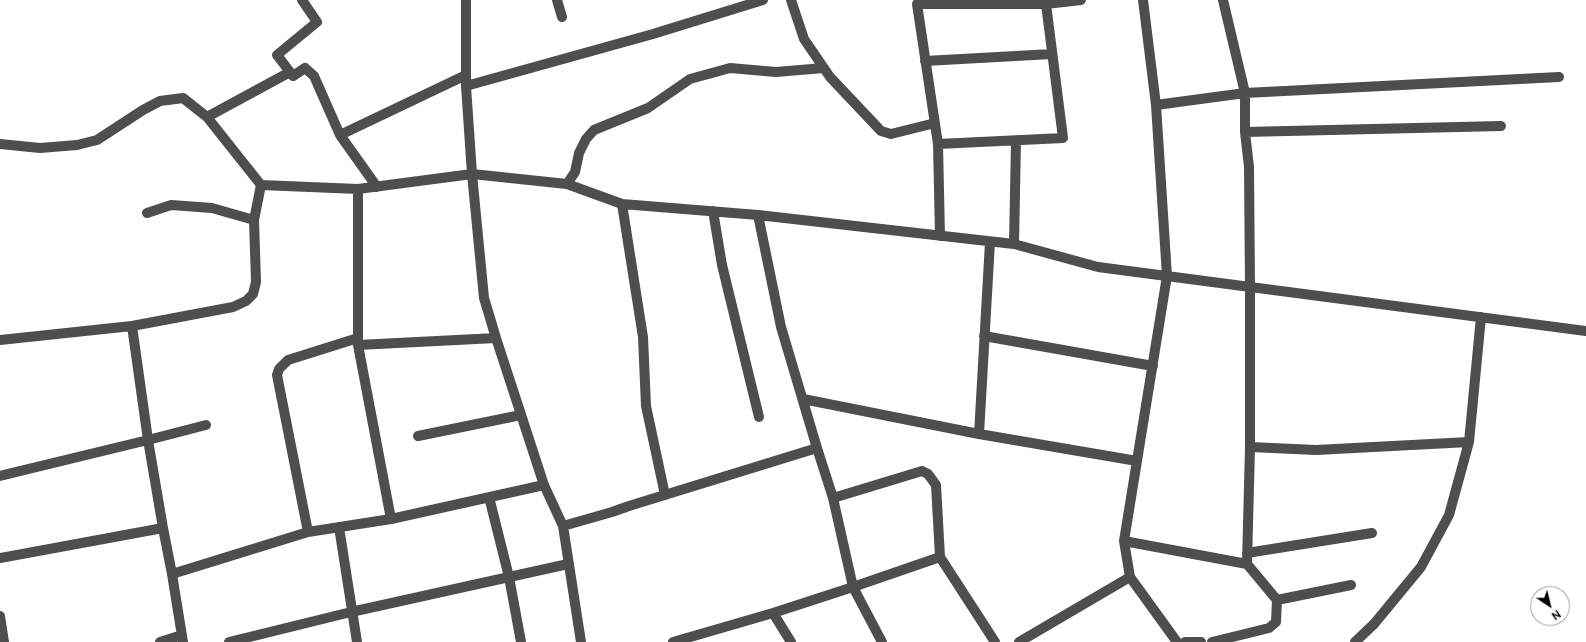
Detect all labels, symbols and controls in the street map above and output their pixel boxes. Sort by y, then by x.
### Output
north arrow [1530,586,1570,626]
text: N [1550,608,1563,622]

